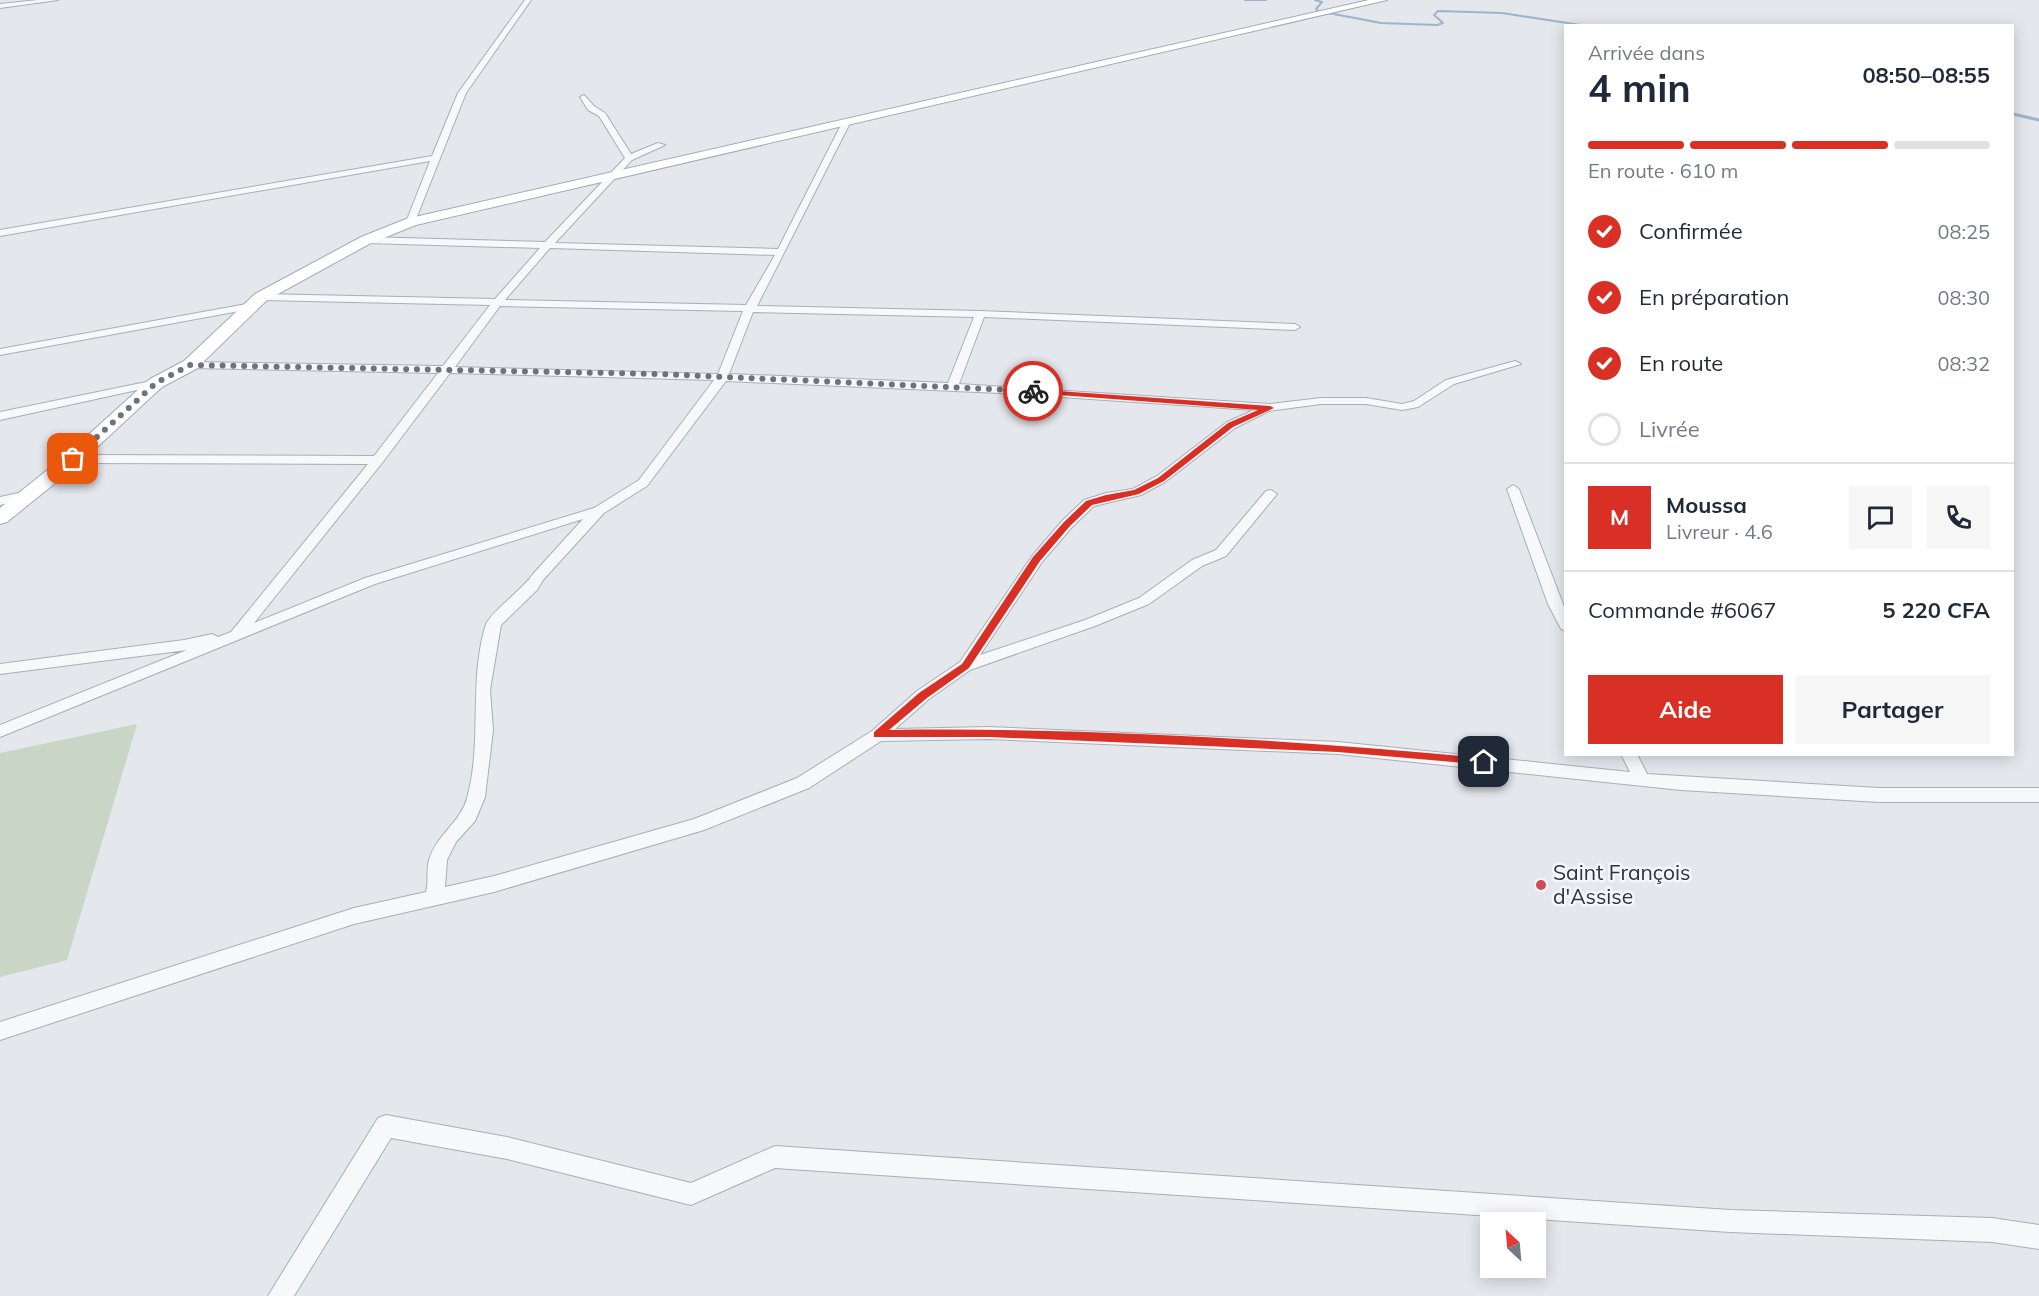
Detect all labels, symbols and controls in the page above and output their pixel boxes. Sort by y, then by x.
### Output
text: Arrivée dans [1588,40,1705,65]
text: 08:50–08:55 [1862,61,1990,89]
text: 4 min [1588,63,1691,112]
text: En route · 610 m [1588,158,1738,183]
icon: check [1588,215,1621,248]
text: Confirmée [1639,217,1743,245]
text: 08:25 [1937,219,1990,244]
icon: check [1588,281,1621,314]
text: En préparation [1639,283,1789,311]
text: 08:30 [1937,285,1990,310]
icon: check [1588,347,1621,380]
text: En route [1639,349,1723,377]
text: 08:32 [1937,351,1990,376]
courier [1003,361,1063,421]
icon: bike [1017,375,1050,408]
text: Livrée [1639,415,1700,443]
pin [47,433,98,484]
icon: bag [56,442,89,475]
button: chat [1849,486,1912,549]
button: phone [1927,486,1990,549]
text: Moussa [1666,491,1747,519]
text: M [1610,503,1629,531]
text: Livreur · 4.6 [1666,519,1773,544]
text: Commande #6067 [1588,596,1776,624]
text: 5 220 CFA [1882,596,1990,624]
button: Aide [1588,675,1783,744]
button: Partager [1795,675,1990,744]
pin [1458,736,1509,787]
icon: home [1467,745,1500,778]
place label: Saint François d'Assise [1553,859,1690,909]
marker: Saint François d'Assise [1534,878,1548,892]
north arrow [1480,1212,1546,1278]
map controls [1480,1212,1546,1278]

